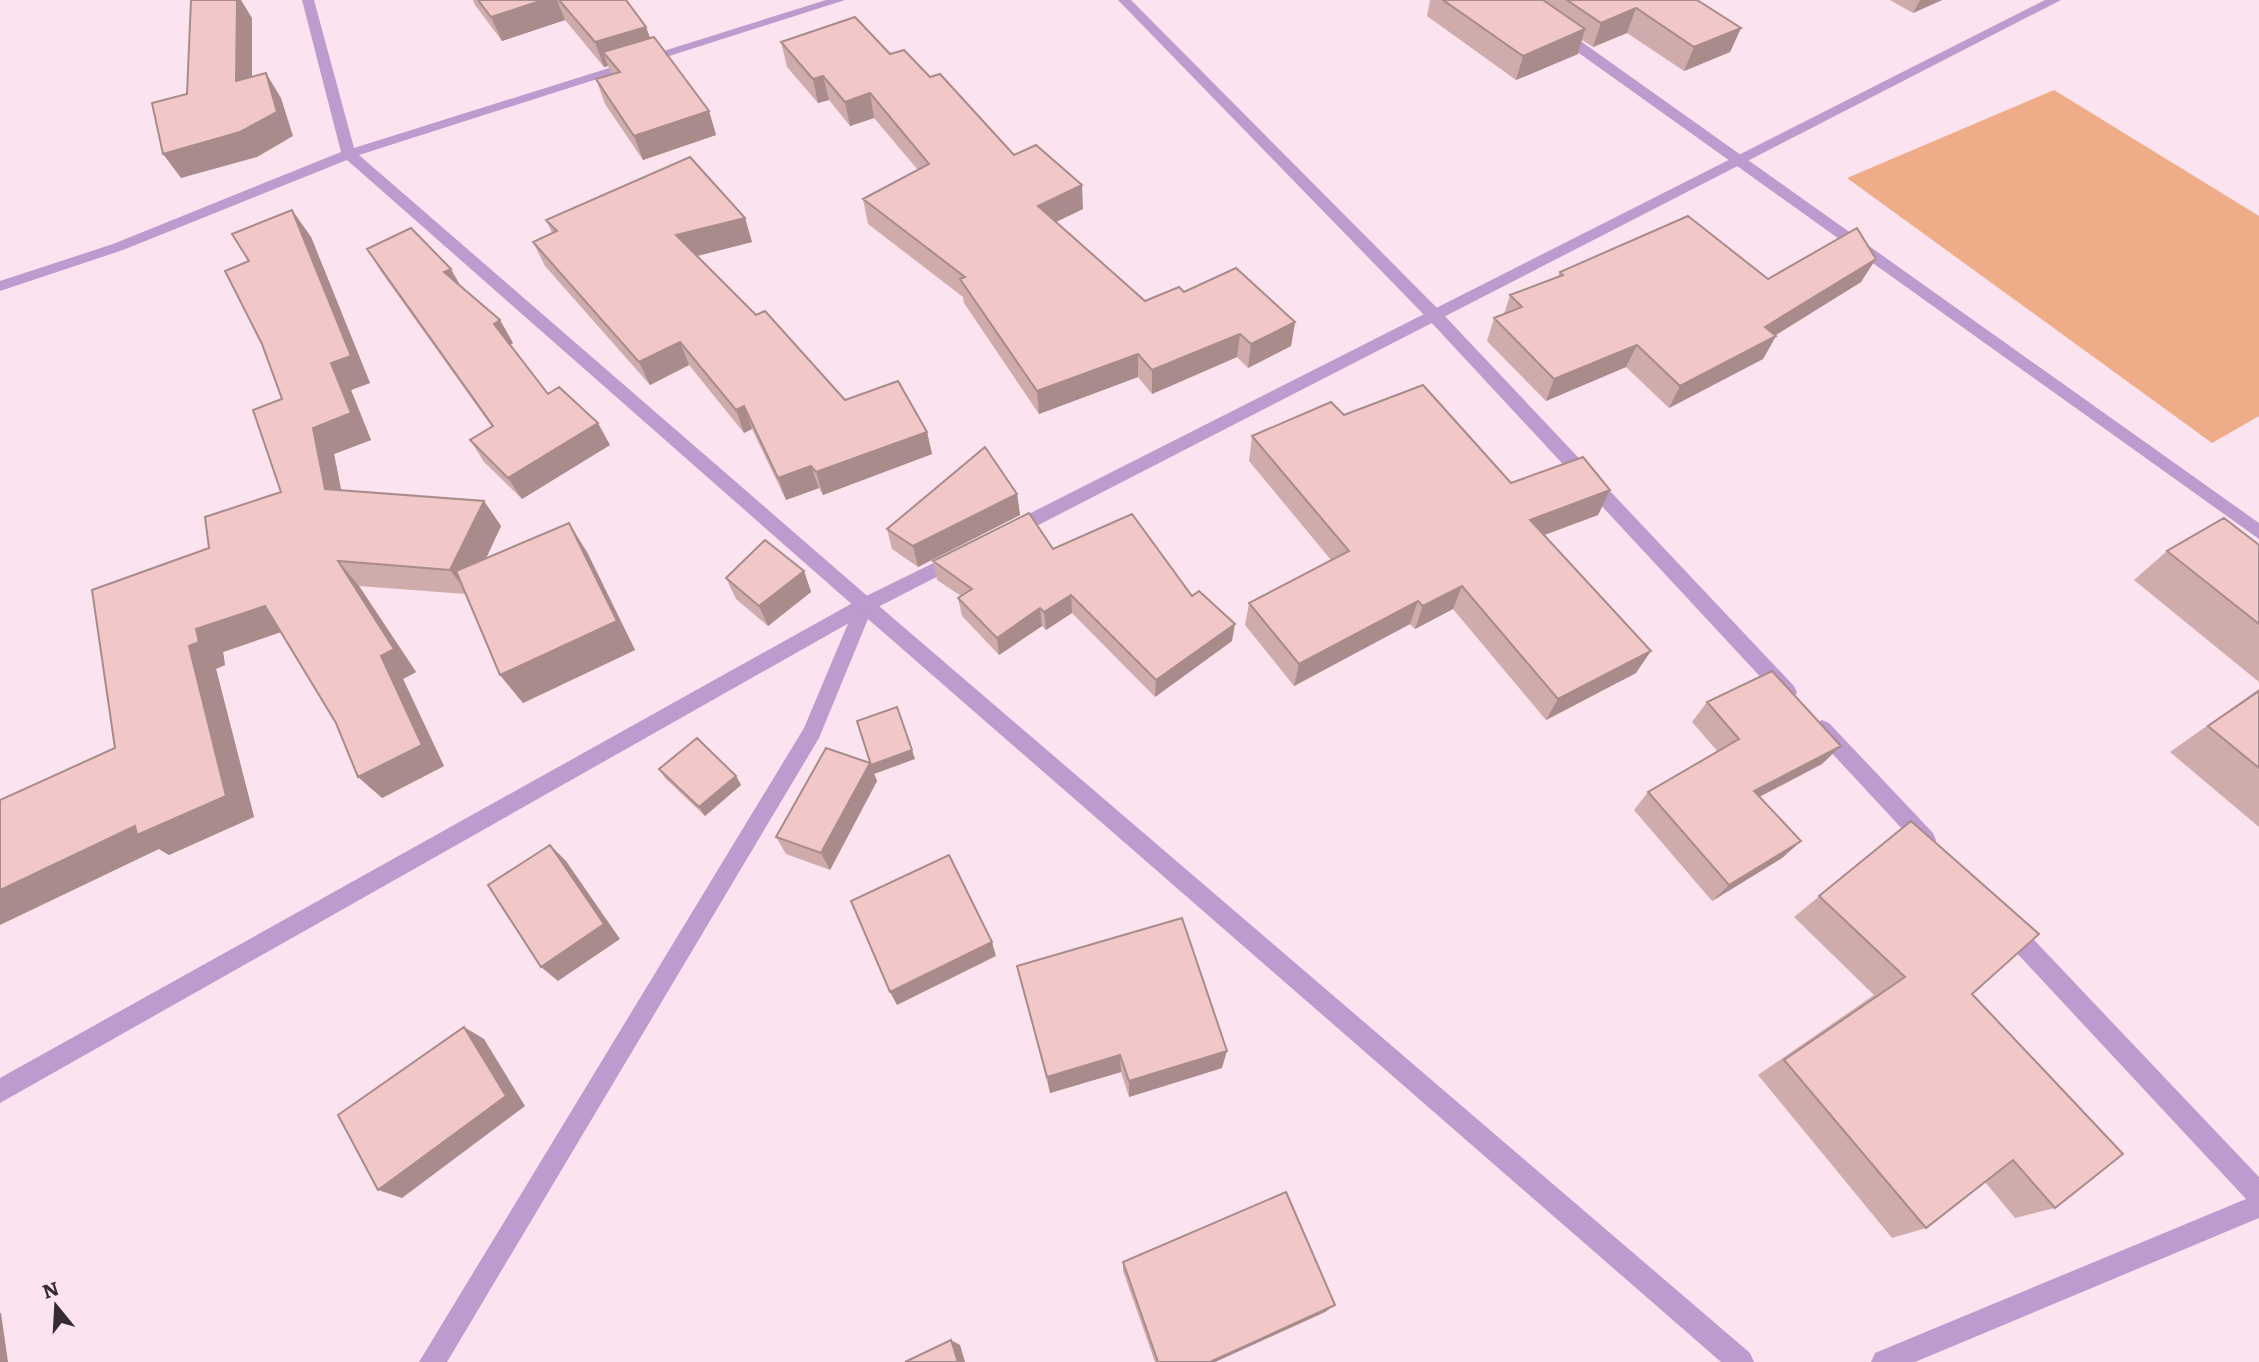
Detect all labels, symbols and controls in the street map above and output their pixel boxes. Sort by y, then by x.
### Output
north arrow [21,1271,91,1341]
text: N [39,1273,62,1305]

